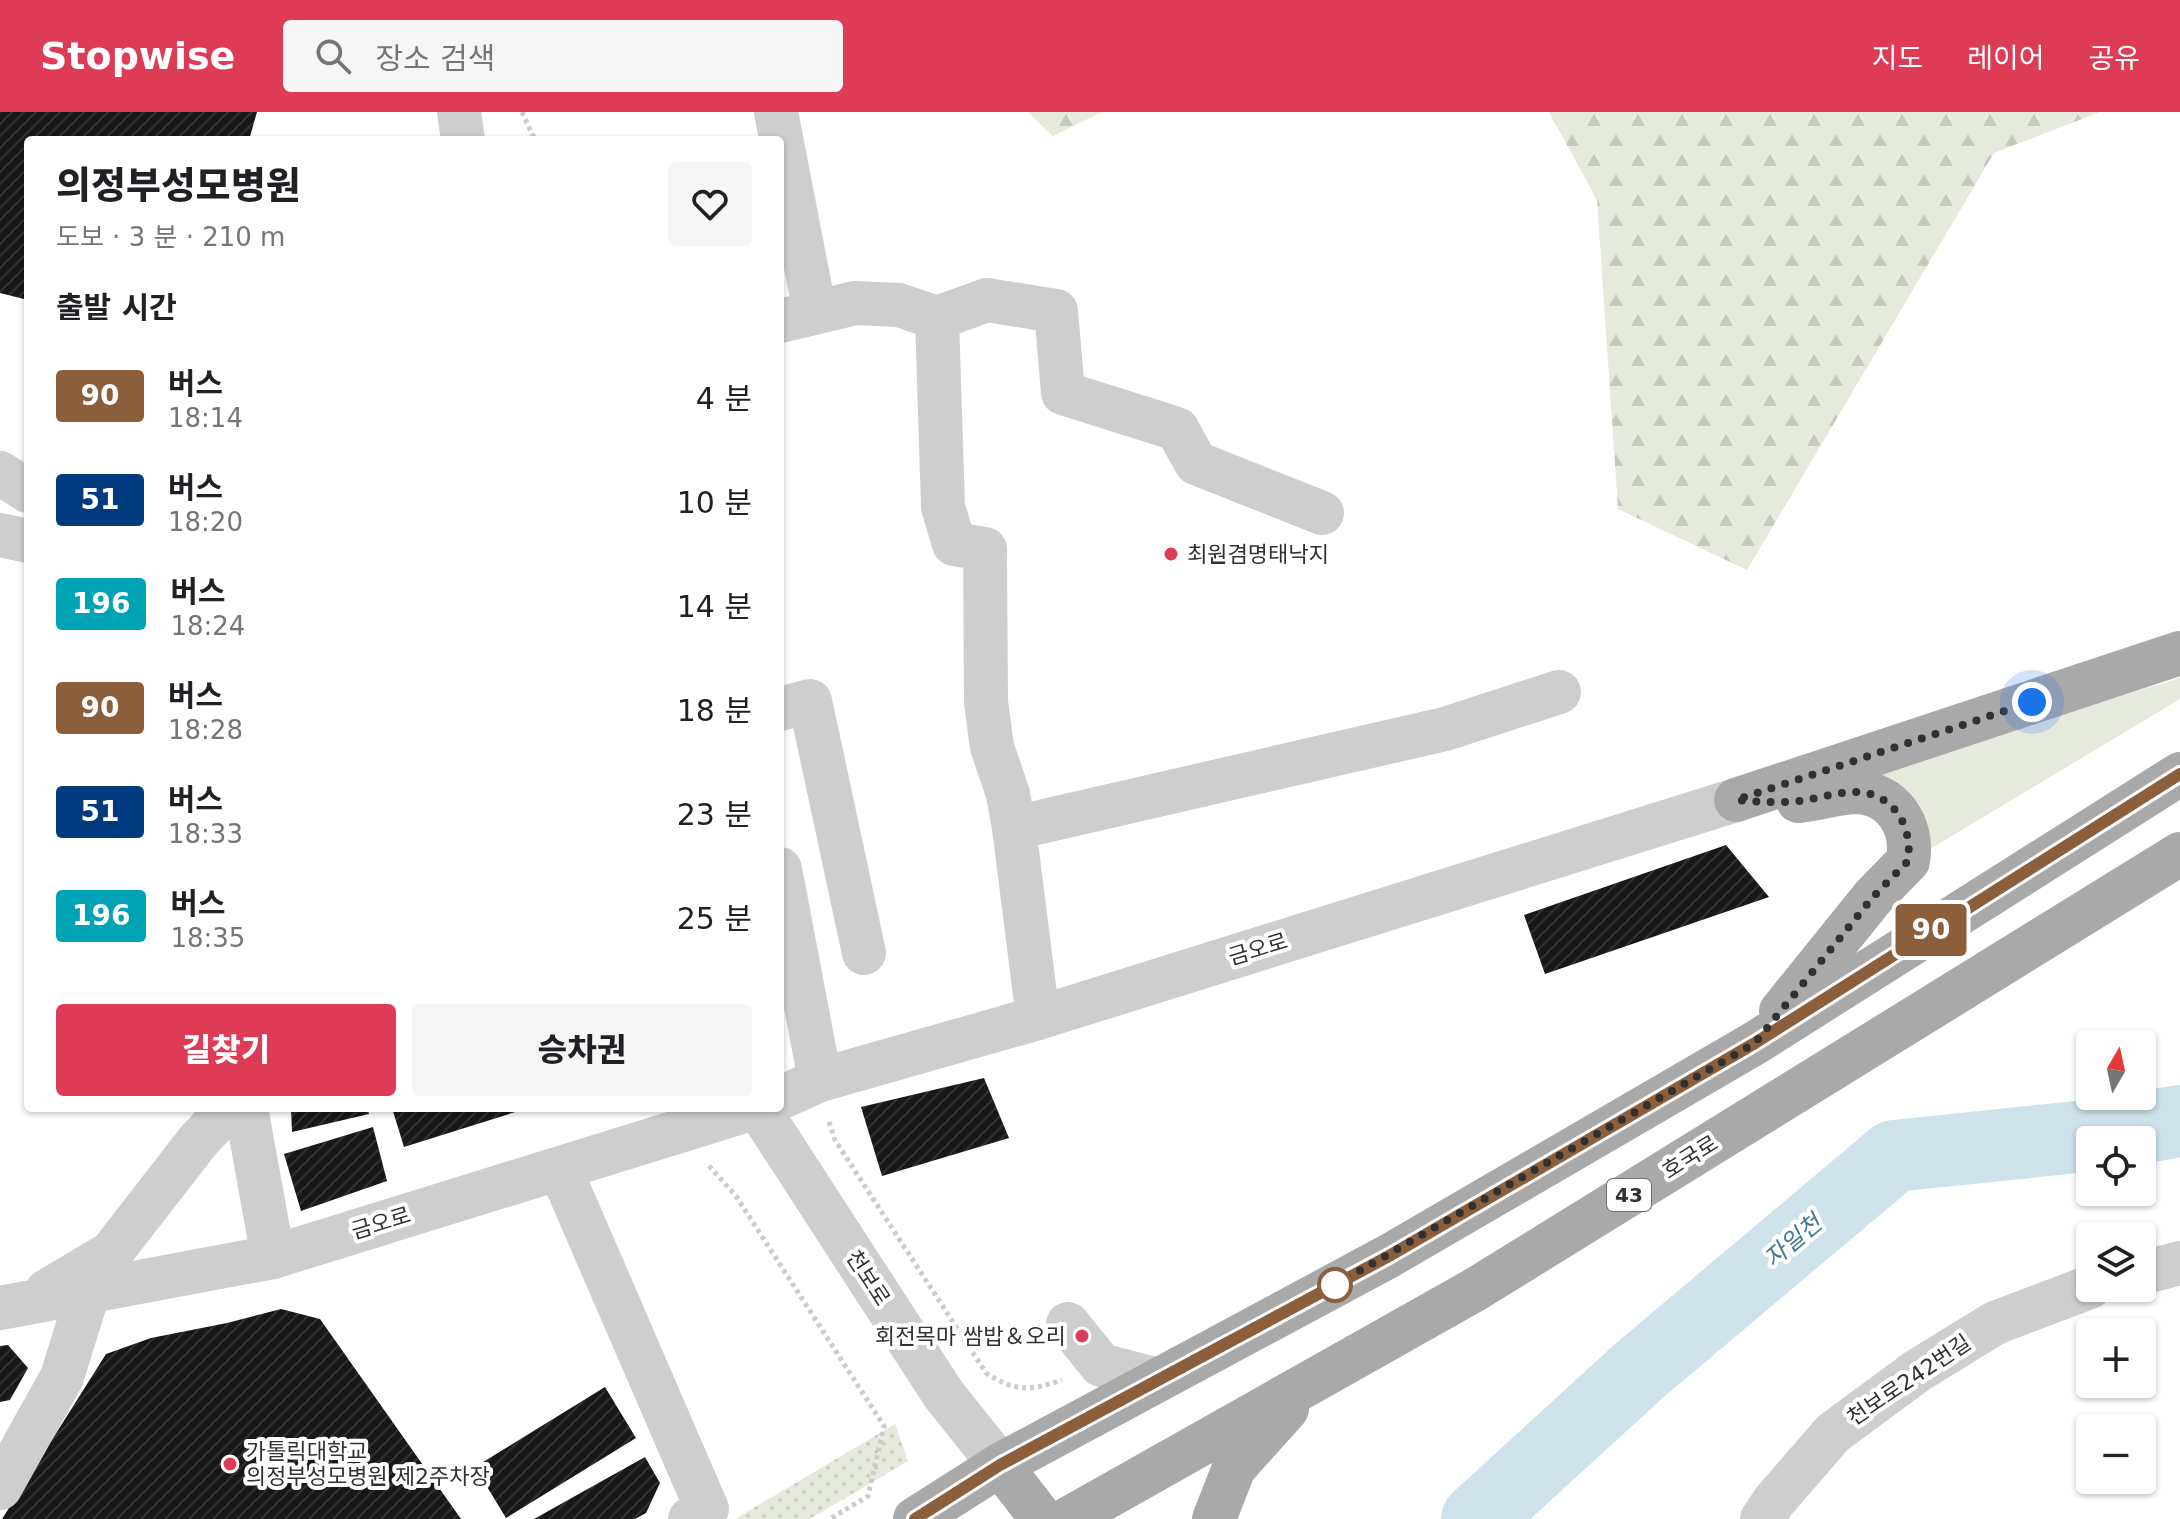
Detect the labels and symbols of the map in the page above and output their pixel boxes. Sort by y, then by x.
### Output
place label: 최원겸명태낙지 [1187,542,1329,567]
marker: 최원겸명태낙지 [1162,545,1180,563]
your location [2012,682,2052,722]
line badge: 90 [1895,904,1967,956]
street label: 금오로 [1225,928,1291,970]
north arrow [2076,1030,2156,1110]
street label: 호국로 [1658,1130,1722,1184]
road number: 43 [1607,1179,1651,1211]
street label: 금오로 [348,1202,414,1244]
water label: 자일천 [1759,1207,1830,1273]
street label: 천보로 [841,1246,895,1310]
unlabelled marker [1318,1268,1352,1302]
place label: 회전목마 쌈밥＆오리 [875,1324,1066,1349]
marker: 회전목마 쌈밥＆오리 [1073,1327,1091,1345]
street label: 천보로242번길 [1843,1330,1975,1430]
place label: 가톨릭대학교 의정부성모병원 제2주차장 [246,1439,490,1489]
marker: 가톨릭대학교 의정부성모병원 제2주차장 [221,1455,239,1473]

